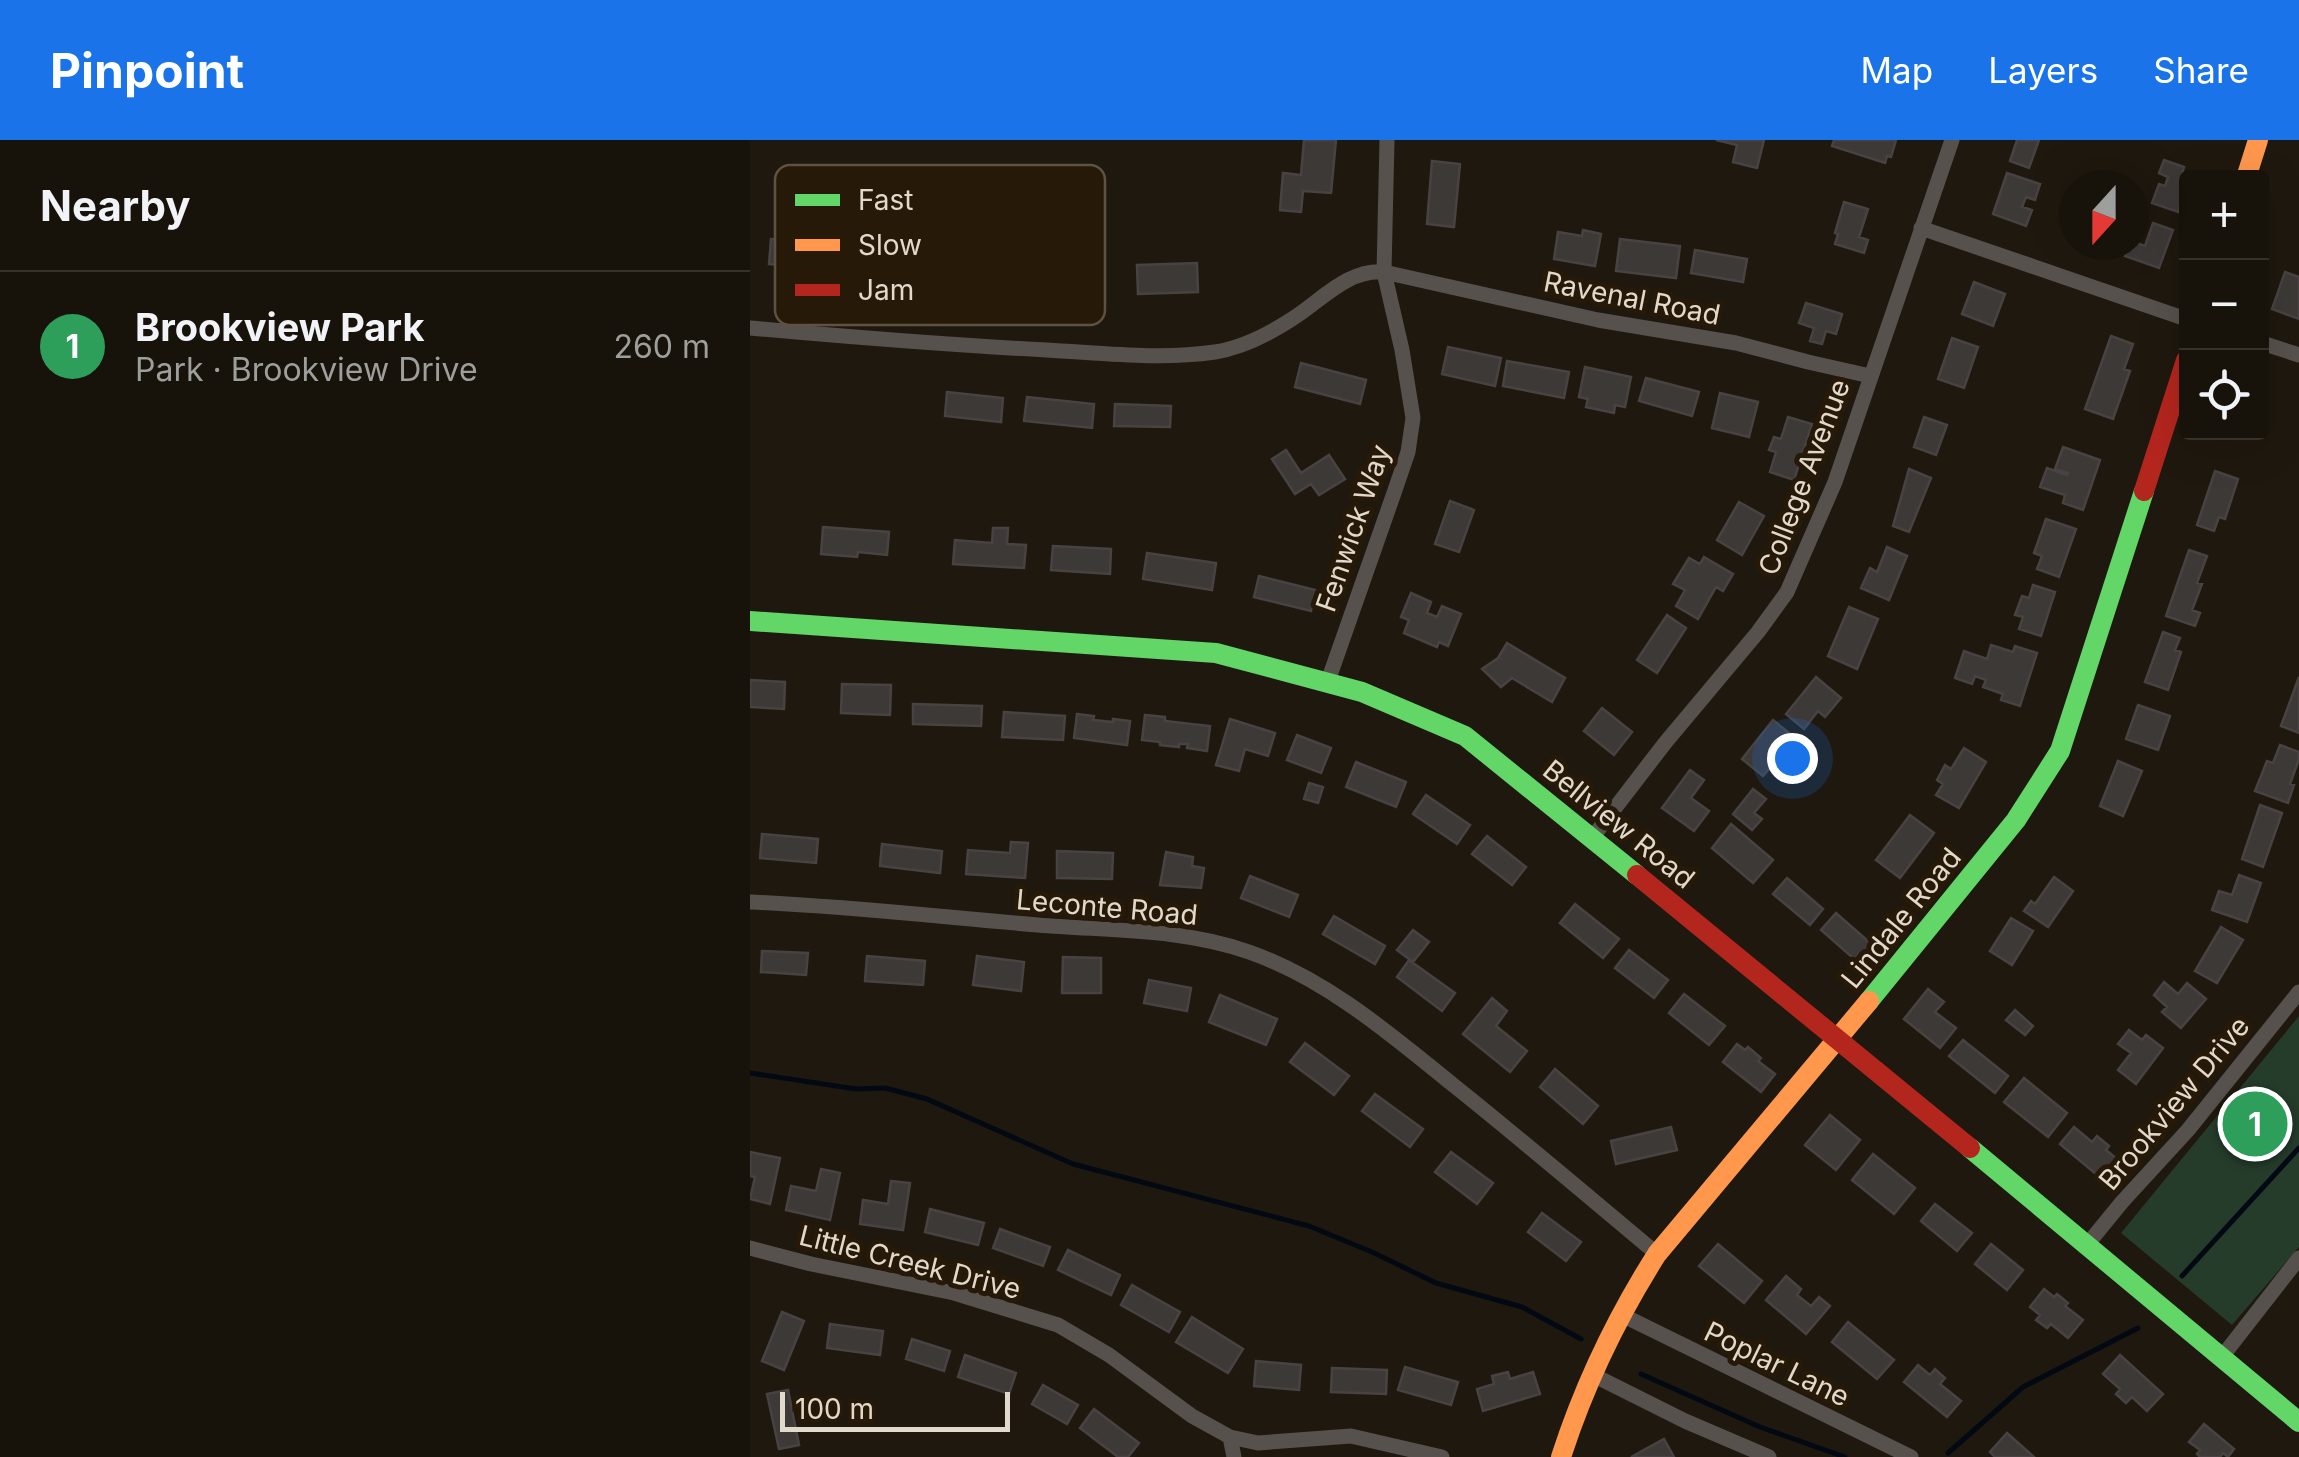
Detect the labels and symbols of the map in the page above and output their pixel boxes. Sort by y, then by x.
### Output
legend [775,165,1105,325]
north arrow [2059,170,2149,260]
text: Fast [858,183,914,217]
text: Slow [858,228,922,262]
street label: Ravenal Road [1541,264,1723,332]
text: Jam [858,273,914,307]
street label: College Avenue [1751,374,1857,580]
street label: Fenwick Way [1309,440,1397,616]
your location [1767,733,1818,784]
street label: Bellview Road [1536,753,1702,895]
street label: Lindale Road [1834,841,1968,995]
street label: Leconte Road [1015,882,1199,932]
street label: Brookview Drive [2092,1009,2256,1197]
pin: 1 [2222,1086,2288,1162]
street label: Little Creek Drive [796,1218,1024,1306]
street label: Poplar Lane [1699,1314,1855,1414]
scale bar [780,1387,1010,1432]

